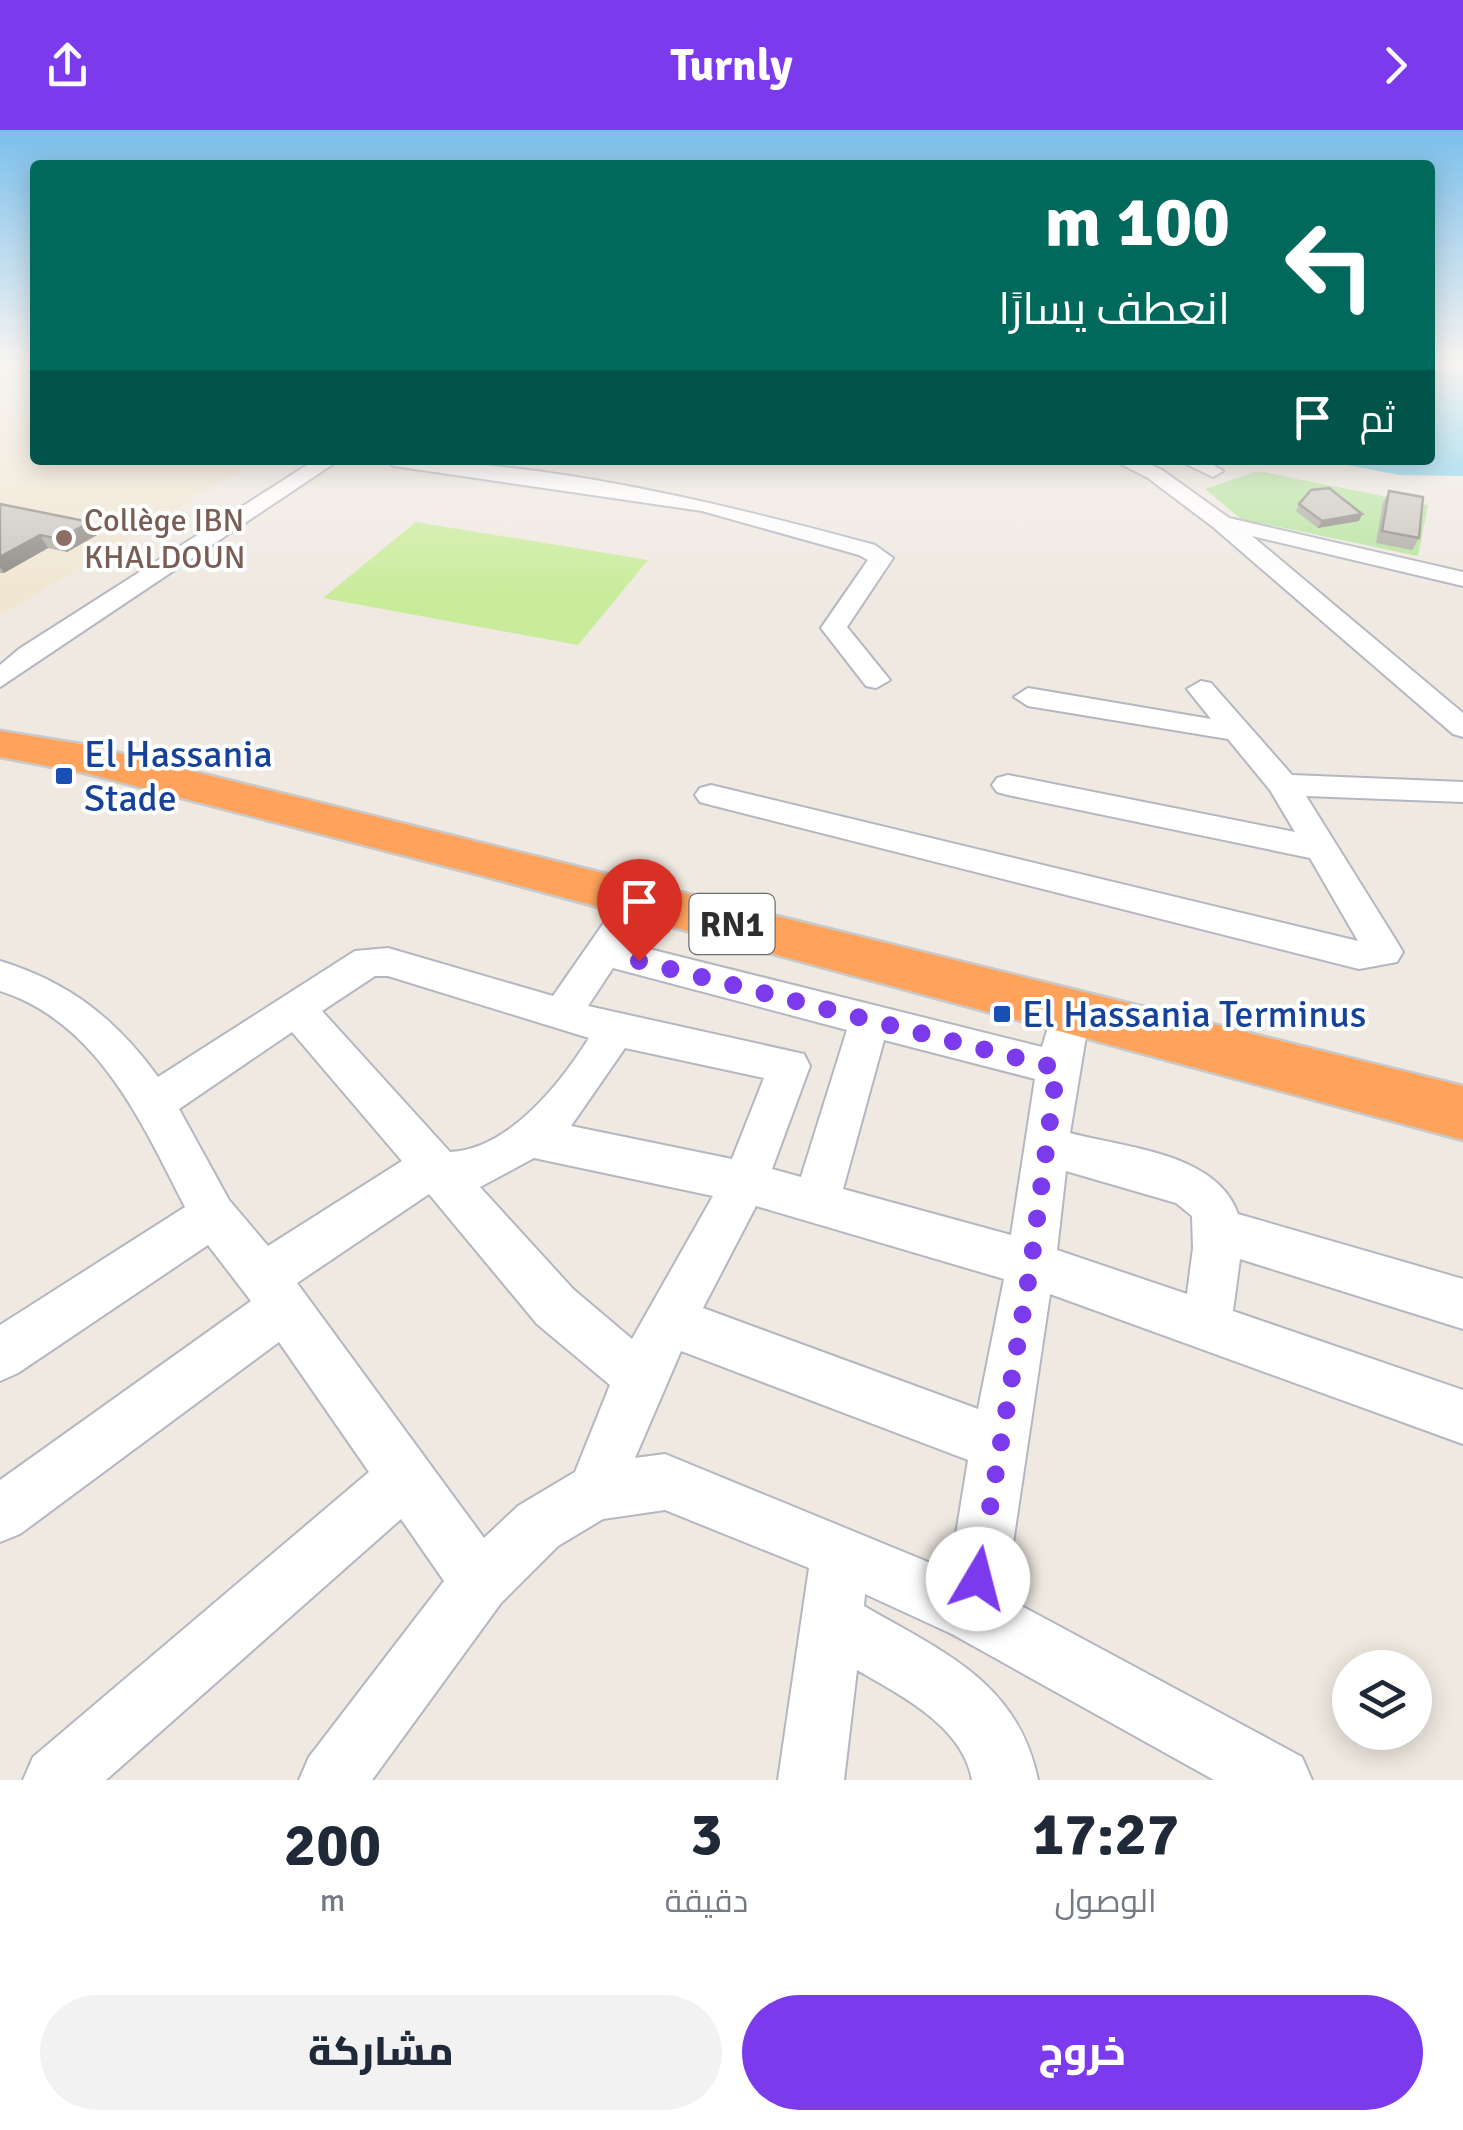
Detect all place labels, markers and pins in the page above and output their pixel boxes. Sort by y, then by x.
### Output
place label: Collège IBN KHALDOUN [84,501,246,577]
marker: Collège IBN KHALDOUN [53,527,75,549]
place label: El Hassania Stade [84,731,273,822]
marker: El Hassania Stade [53,765,75,787]
pin [597,859,682,962]
place label: El Hassania Terminus [1022,991,1366,1038]
marker: El Hassania Terminus [991,1003,1013,1025]

